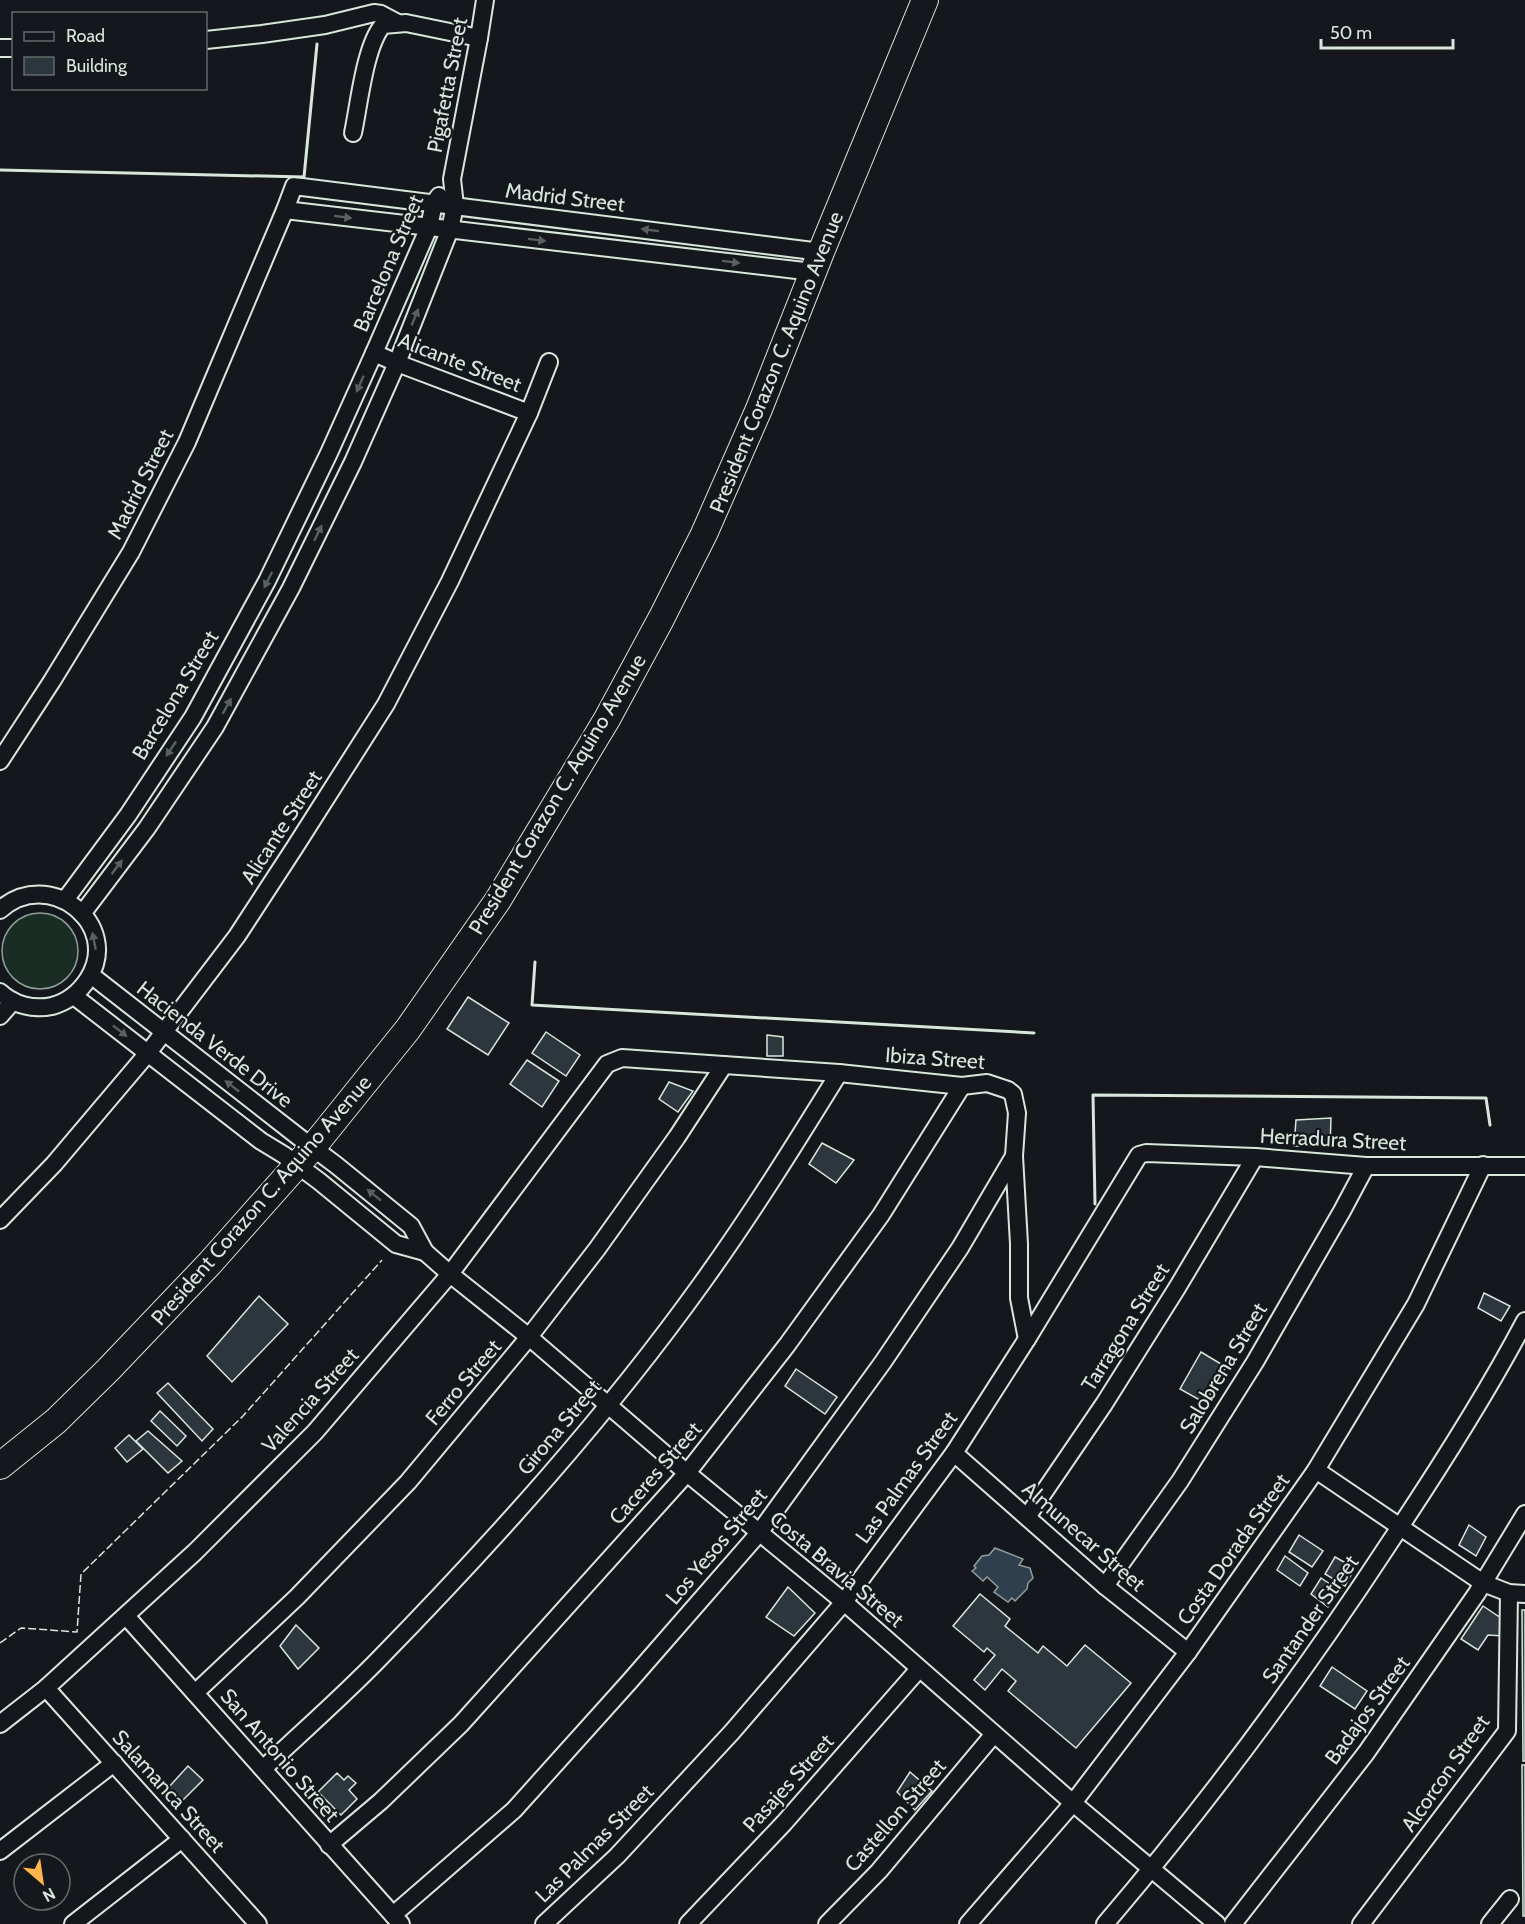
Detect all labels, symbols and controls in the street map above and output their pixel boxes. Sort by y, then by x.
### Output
legend [12,12,207,90]
scale bar [1321,12,1453,50]
street label: Pigafetta Street [422,15,472,155]
text: 50 m [1330,22,1372,44]
text: Road [66,25,105,47]
text: Building [66,55,128,77]
street label: Madrid Street [504,177,626,217]
street label: Barcelona Street [348,191,428,335]
street label: President Corazon C. Aquino Avenue [704,207,848,516]
one-way arrow [334,212,353,222]
one-way arrow [640,225,659,235]
one-way arrow [528,235,547,244]
one-way arrow [721,258,740,267]
one-way arrow [411,308,421,326]
street label: Alicante Street [395,327,525,397]
one-way arrow [355,376,365,394]
street label: Madrid Street [102,425,178,543]
one-way arrow [313,525,323,542]
one-way arrow [263,571,272,588]
street label: Barcelona Street [127,626,223,764]
street label: President Corazon C. Aquino Avenue [463,649,651,939]
one-way arrow [222,697,232,714]
one-way arrow [166,741,177,757]
street label: Alicante Street [235,766,327,888]
one-way arrow [111,859,123,874]
one-way arrow [89,931,98,950]
street label: Hacienda Verde Drive [132,975,298,1113]
one-way arrow [112,1025,128,1038]
street label: Ibiza Street [884,1042,986,1074]
street label: President Corazon C. Aquino Avenue [146,1070,376,1330]
one-way arrow [225,1080,240,1092]
street label: Herradura Street [1259,1123,1407,1155]
one-way arrow [367,1189,382,1202]
street label: Tarragona Street [1076,1259,1174,1395]
street label: Salobrena Street [1174,1298,1272,1438]
street label: Ferro Street [420,1334,506,1430]
street label: Valencia Street [256,1343,364,1457]
street label: Girona Street [512,1374,606,1480]
street label: Las Palmas Street [850,1406,962,1548]
street label: Caceres Street [604,1417,706,1529]
street label: Costa Dorada Street [1172,1469,1294,1629]
street label: Almunecar Street [1017,1476,1151,1596]
street label: Los Yesos Street [660,1483,772,1609]
street label: Costa Bravia Street [765,1506,909,1632]
street label: Santander Street [1257,1550,1363,1688]
street label: Badajos Street [1319,1651,1415,1770]
street label: San Antonio Street [215,1683,345,1827]
street label: Alcorcon Street [1396,1710,1494,1836]
street label: Salamanca Street [108,1725,230,1857]
street label: Pasajes Street [738,1729,839,1838]
street label: Castellon Street [839,1753,951,1877]
street label: Las Palmas Street [530,1779,658,1907]
north arrow [12,1852,72,1912]
text: N [39,1884,59,1906]

